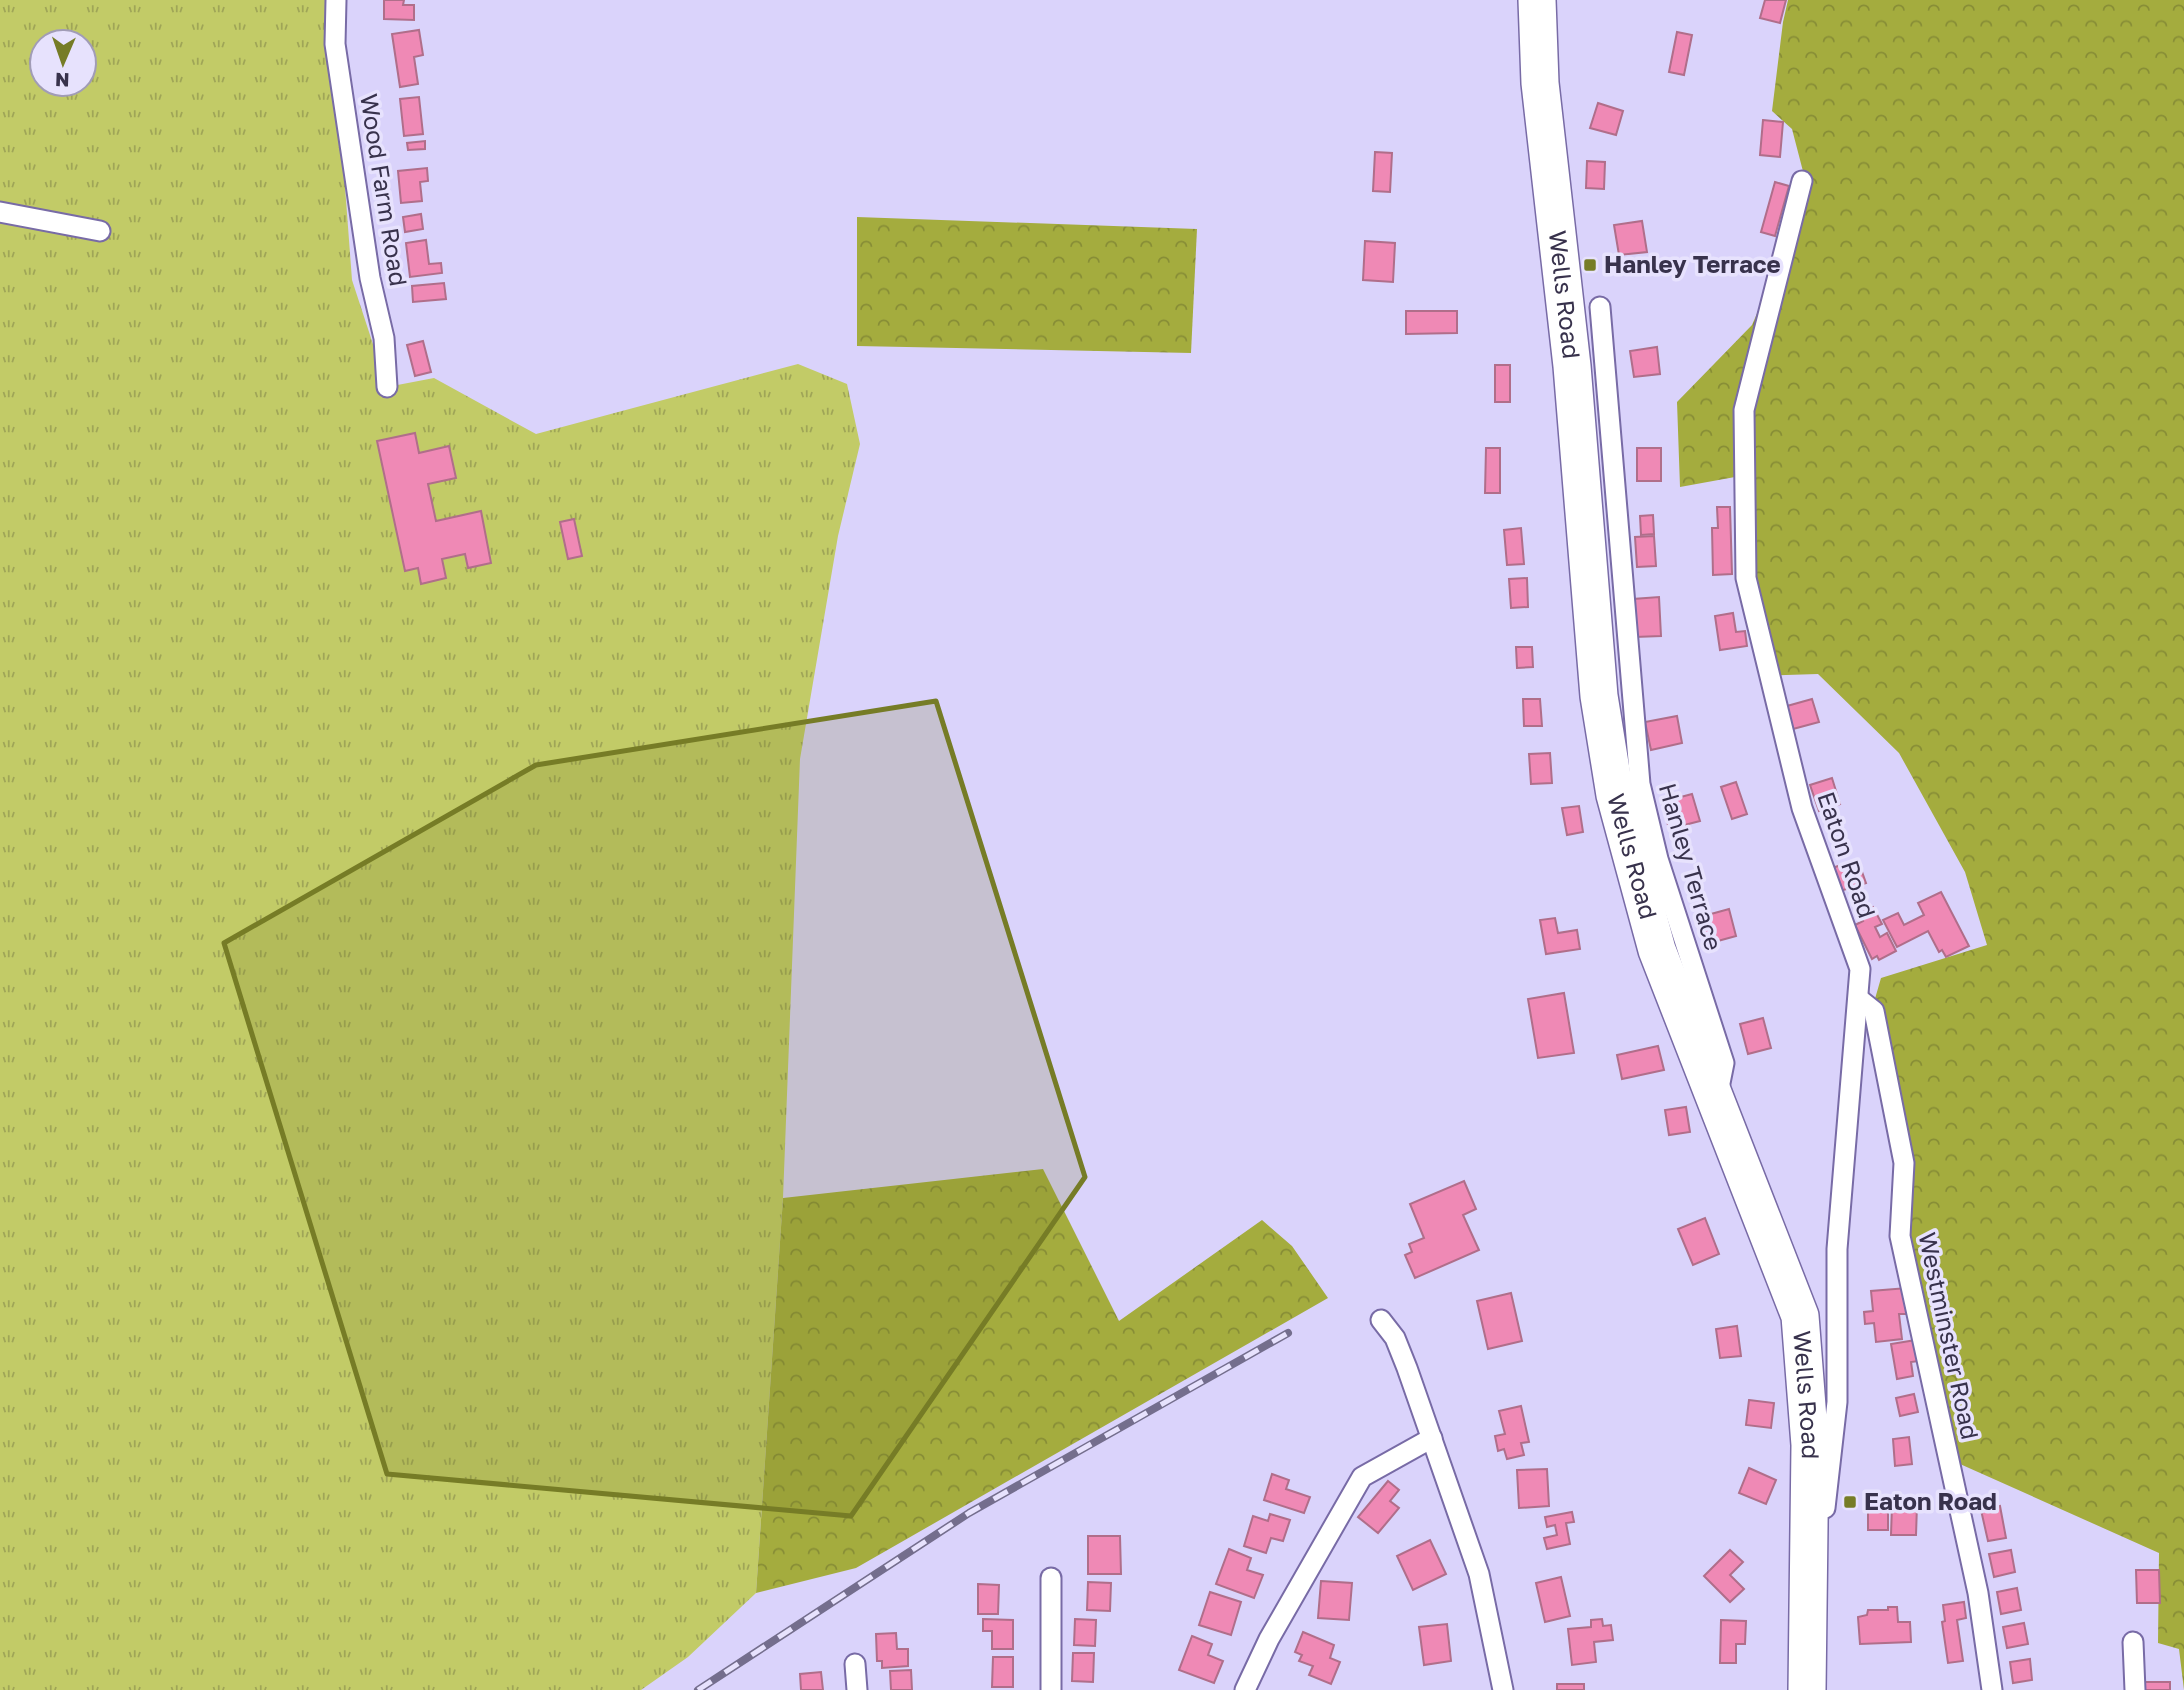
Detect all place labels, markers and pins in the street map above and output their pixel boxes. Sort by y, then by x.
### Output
place label: Hanley Terrace [1604,249,1781,278]
marker: Hanley Terrace [1582,257,1598,273]
place label: Eaton Road [1864,1486,1997,1515]
marker: Eaton Road [1842,1494,1858,1510]

